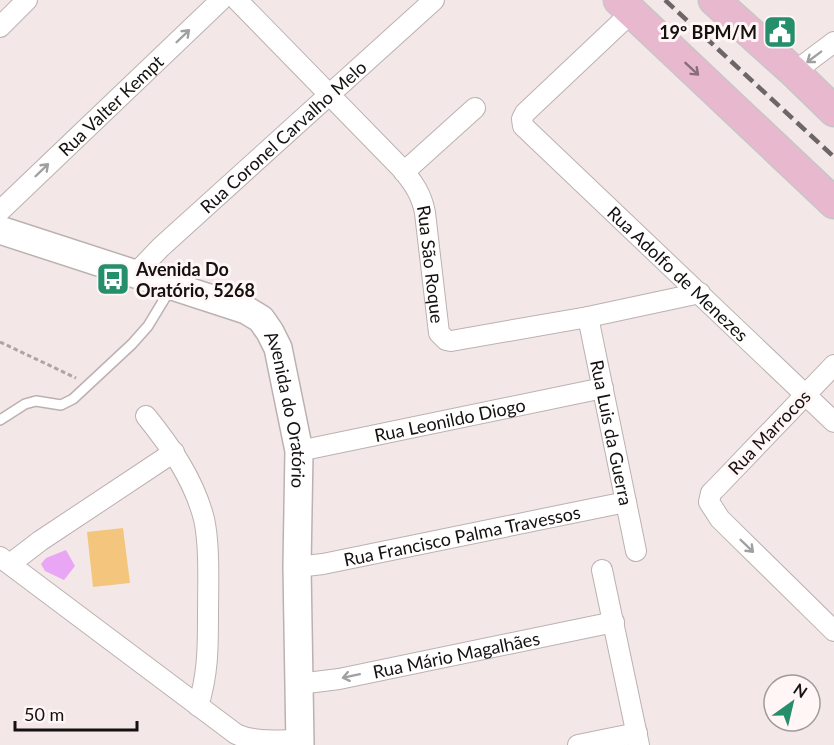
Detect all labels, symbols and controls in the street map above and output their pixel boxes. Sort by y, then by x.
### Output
public building icon: 19º BPM/M [762,14,798,50]
place label: 19º BPM/M [659,21,757,43]
one-way arrow [176,28,191,43]
street label: Rua Valter Kempt [54,50,168,161]
one-way arrow [806,50,822,63]
street label: Rua Coronel Carvalho Melo [195,56,371,217]
one-way arrow [685,62,700,76]
one-way arrow [35,163,50,178]
street label: Rua Adolfo de Menezes [603,201,753,346]
street label: Rua São Roque [413,203,449,324]
place label: Avenida Do Oratório, 5268 [135,258,255,301]
bus stop icon: Avenida Do Oratório, 5268 [95,261,131,297]
street label: Avenida do Oratório [260,327,310,488]
street label: Rua Luis da Guerra [586,358,637,507]
street label: Rua Marrocos [723,385,815,479]
street label: Rua Leonildo Diogo [372,393,527,446]
street label: Rua Francisco Palma Travessos [342,501,582,570]
one-way arrow [740,539,755,553]
street label: Rua Mário Magalhães [371,627,542,683]
one-way arrow [342,671,361,682]
north arrow [762,673,822,733]
text: N [790,679,811,701]
scale bar [15,694,136,732]
text: 50 m [24,703,64,725]

